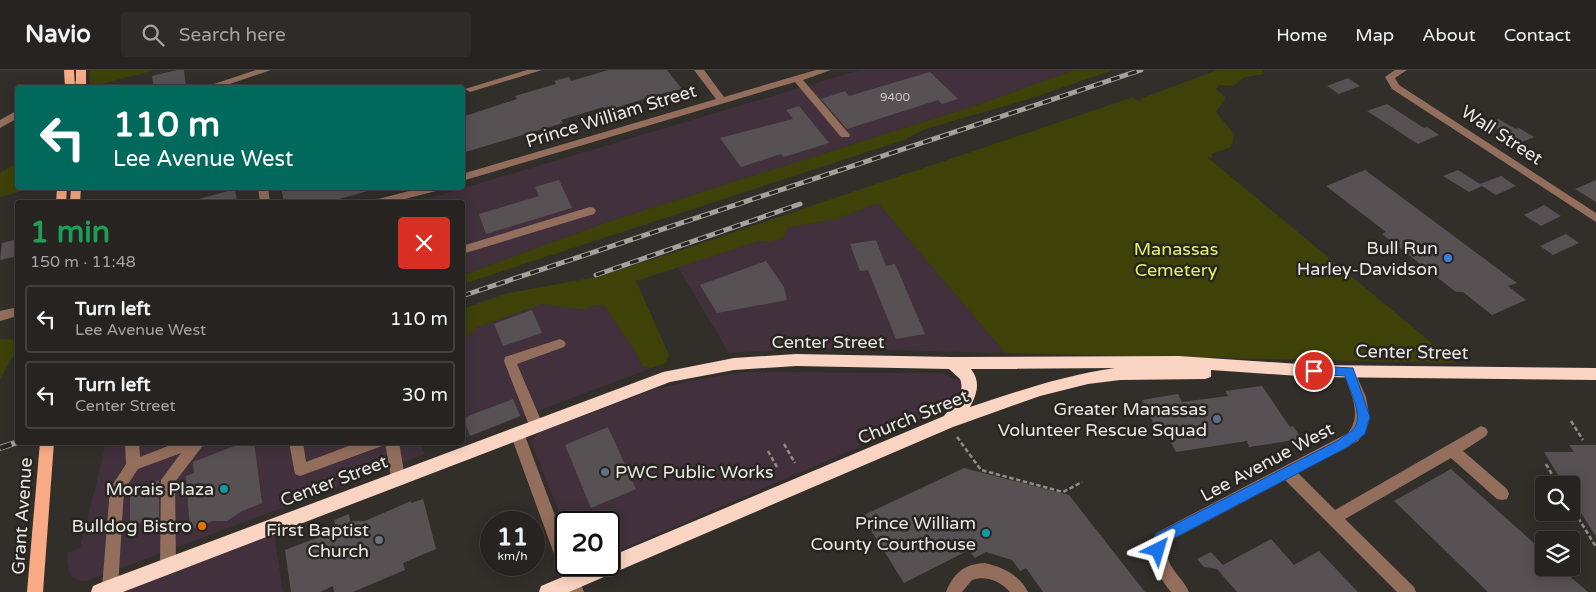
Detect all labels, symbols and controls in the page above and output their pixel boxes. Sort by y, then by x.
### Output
search box [121,12,471,57]
text: Navio [25,20,91,49]
icon: search [139,21,167,49]
text: Search here [179,24,286,46]
text: Home [1276,24,1327,46]
text: Map [1355,24,1394,46]
text: About [1422,24,1476,46]
text: Contact [1504,24,1571,46]
street label: Prince William Street [523,80,699,152]
house number: 9400 [880,90,911,104]
street label: Wall Street [1457,101,1547,170]
text: 110 m [113,104,220,146]
icon: left [30,105,95,170]
text: Lee Avenue West [113,146,293,172]
text: 1 min [30,214,110,251]
button: close [398,217,450,269]
place label: Bull Run Harley-Davidson [1297,237,1438,280]
park label: Manassas Cemetery [1134,238,1218,281]
text: 150 m · 11:48 [30,252,136,272]
marker: Bull Run Harley-Davidson [1442,252,1454,264]
text: Turn left [75,298,151,320]
icon: left [32,305,60,333]
text: 110 m [390,308,448,330]
text: Lee Avenue West [75,320,206,340]
street label: Center Street [771,331,885,353]
street label: Center Street [1355,340,1469,364]
pin [1293,350,1335,392]
icon: arrive [1300,357,1328,385]
text: Turn left [75,374,151,396]
icon: left [32,381,60,409]
text: 30 m [402,384,448,406]
street label: Church Street [854,385,972,449]
text: Center Street [75,396,176,416]
place label: Greater Manassas Volunteer Rescue Squad [998,398,1207,441]
marker: Greater Manassas Volunteer Rescue Squad [1211,413,1223,425]
street label: Lee Avenue West [1197,418,1337,506]
street label: Center Street [277,450,391,512]
street label: Grant Avenue [7,457,37,575]
place label: PWC Public Works [615,461,774,483]
marker: PWC Public Works [599,466,611,478]
map controls [1535,476,1580,576]
button: search [1535,476,1580,521]
place label: Morais Plaza [105,478,214,500]
marker: Morais Plaza [218,483,230,495]
speed limit sign: 20 [555,511,620,576]
place label: Prince William County Courthouse [810,512,976,555]
place label: Bulldog Bistro [72,515,192,537]
place label: First Baptist Church [266,519,369,562]
marker: Bulldog Bistro [196,520,208,532]
text: 11 [497,522,528,552]
position arrow [1131,523,1183,575]
marker: Prince William County Courthouse [980,527,992,539]
button: layers [1535,531,1580,576]
marker: First Baptist Church [373,534,385,546]
text: km/h [497,549,528,563]

